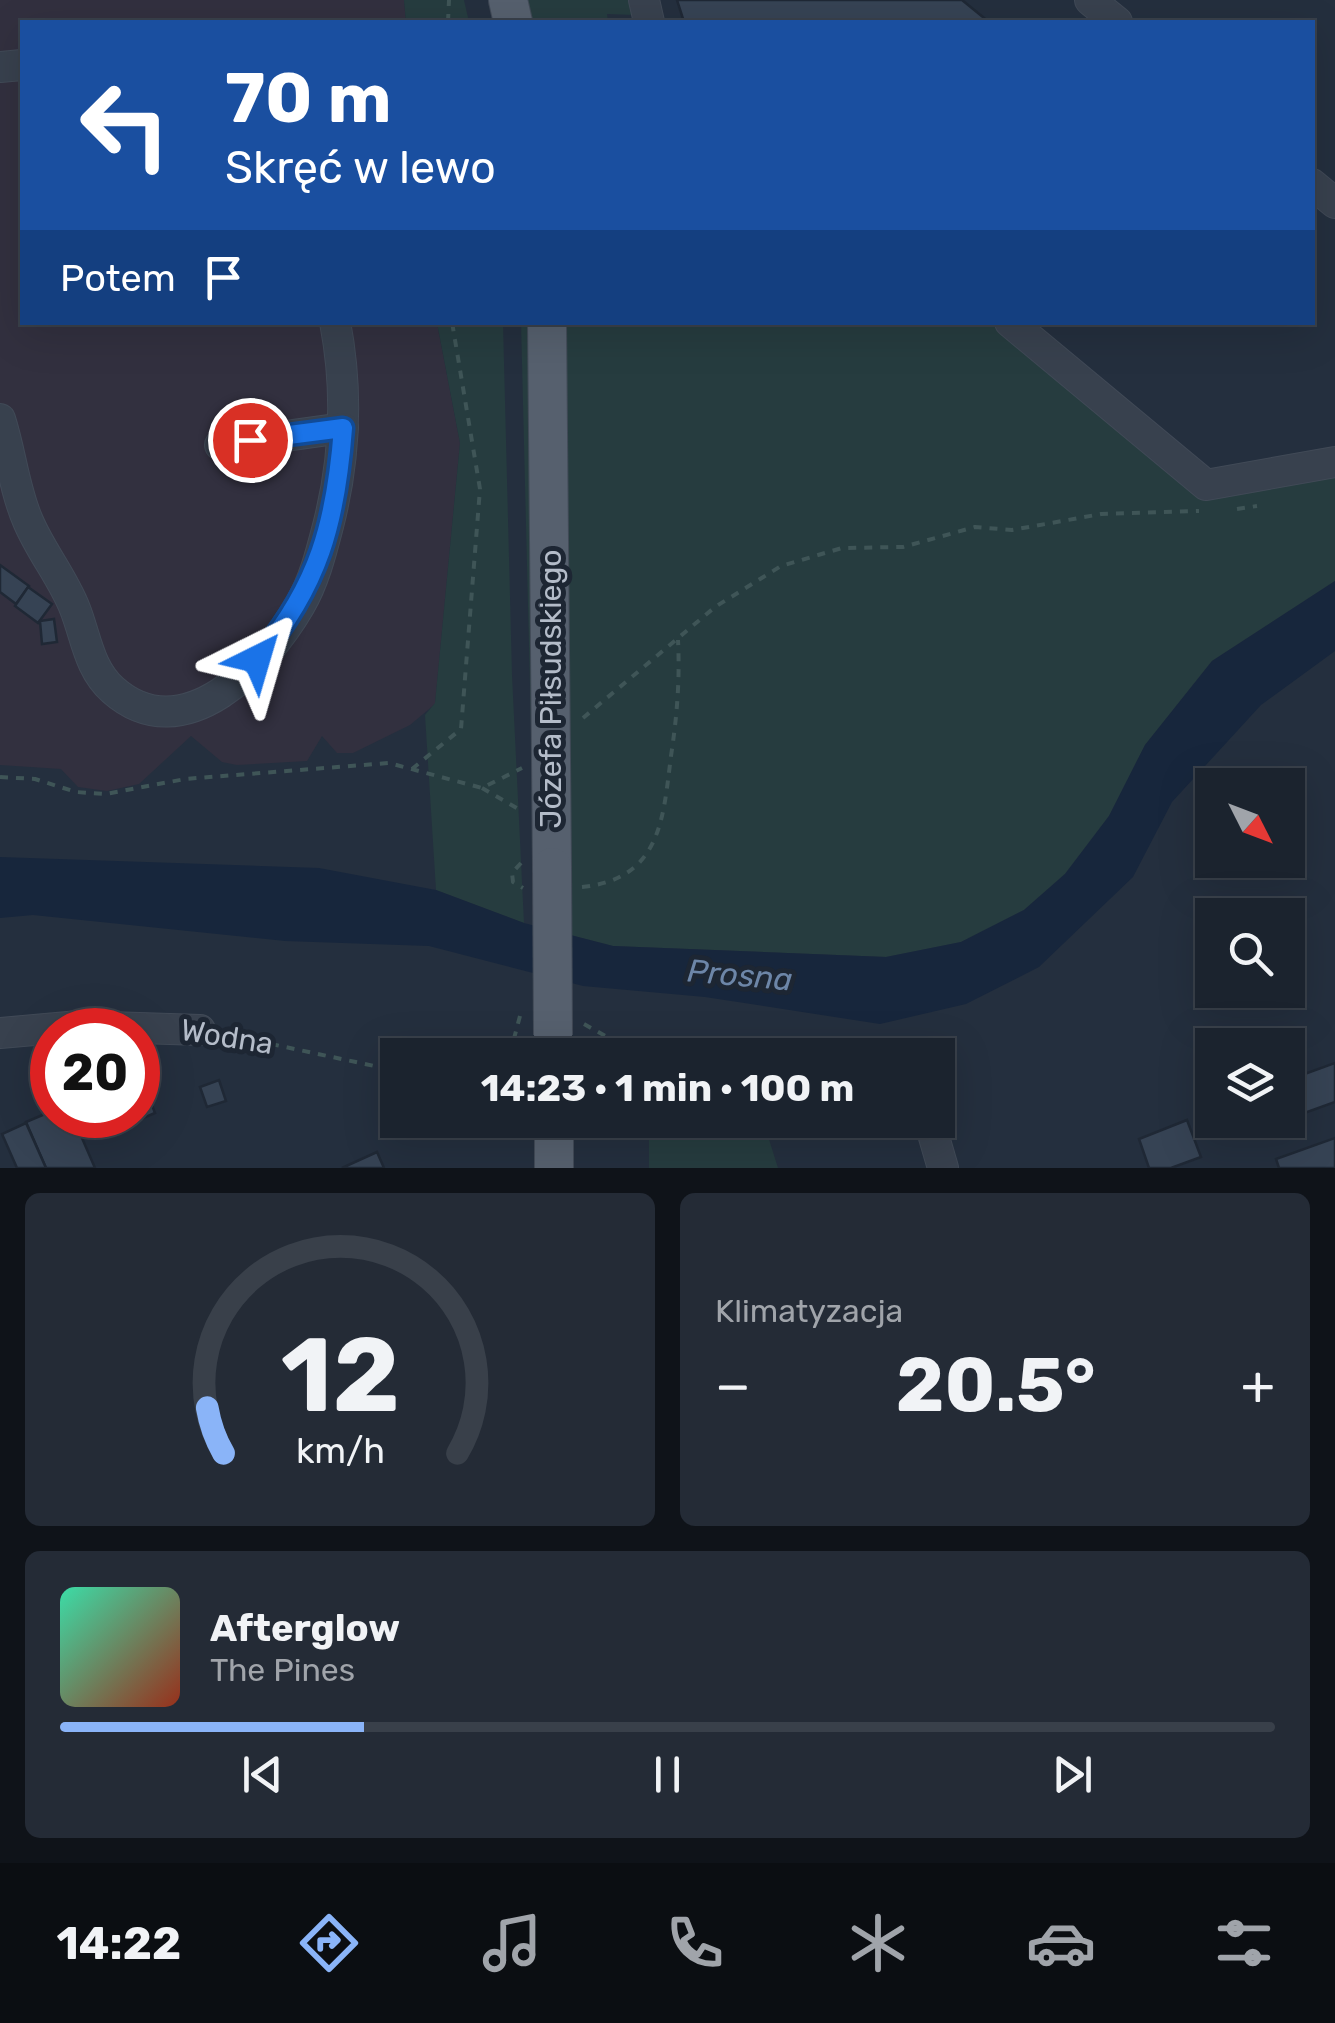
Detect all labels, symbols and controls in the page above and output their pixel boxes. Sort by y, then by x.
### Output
text: 70 m [225,57,392,140]
icon: left [60,60,190,190]
text: Skręć w lewo [225,141,496,194]
icon: arrive [196,250,251,305]
text: Potem [60,255,176,301]
pin [208,398,293,483]
icon: arrive [223,413,278,468]
street label: Józefa Piłsudskiego [533,549,569,829]
position arrow [205,607,309,711]
north arrow [1195,768,1305,878]
map controls [1195,768,1305,1138]
button: search [1195,898,1305,1008]
water label: Prosna [686,951,794,999]
speed limit sign: 20 [30,1008,160,1138]
street label: Wodna [178,1012,276,1062]
button: layers [1195,1028,1305,1138]
text: 14:23 · 1 min · 100 m [481,1065,854,1111]
text: Klimatyzacja [715,1292,903,1330]
text: 12 [280,1314,400,1437]
text: 20.5° [896,1341,1096,1430]
text: − [715,1353,751,1418]
text: + [1241,1353,1275,1418]
text: km/h [295,1430,385,1472]
text: Afterglow [210,1605,400,1651]
text: The Pines [210,1651,355,1689]
icon: previous [235,1747,290,1802]
icon: pause [640,1747,695,1802]
icon: next [1045,1747,1100,1802]
icon: directions [294,1908,364,1978]
icon: music [477,1908,547,1978]
icon: phone [660,1908,730,1978]
icon: climate [843,1908,913,1978]
icon: car [1026,1908,1096,1978]
icon: filters [1209,1908,1279,1978]
text: 14:22 [56,1917,181,1970]

